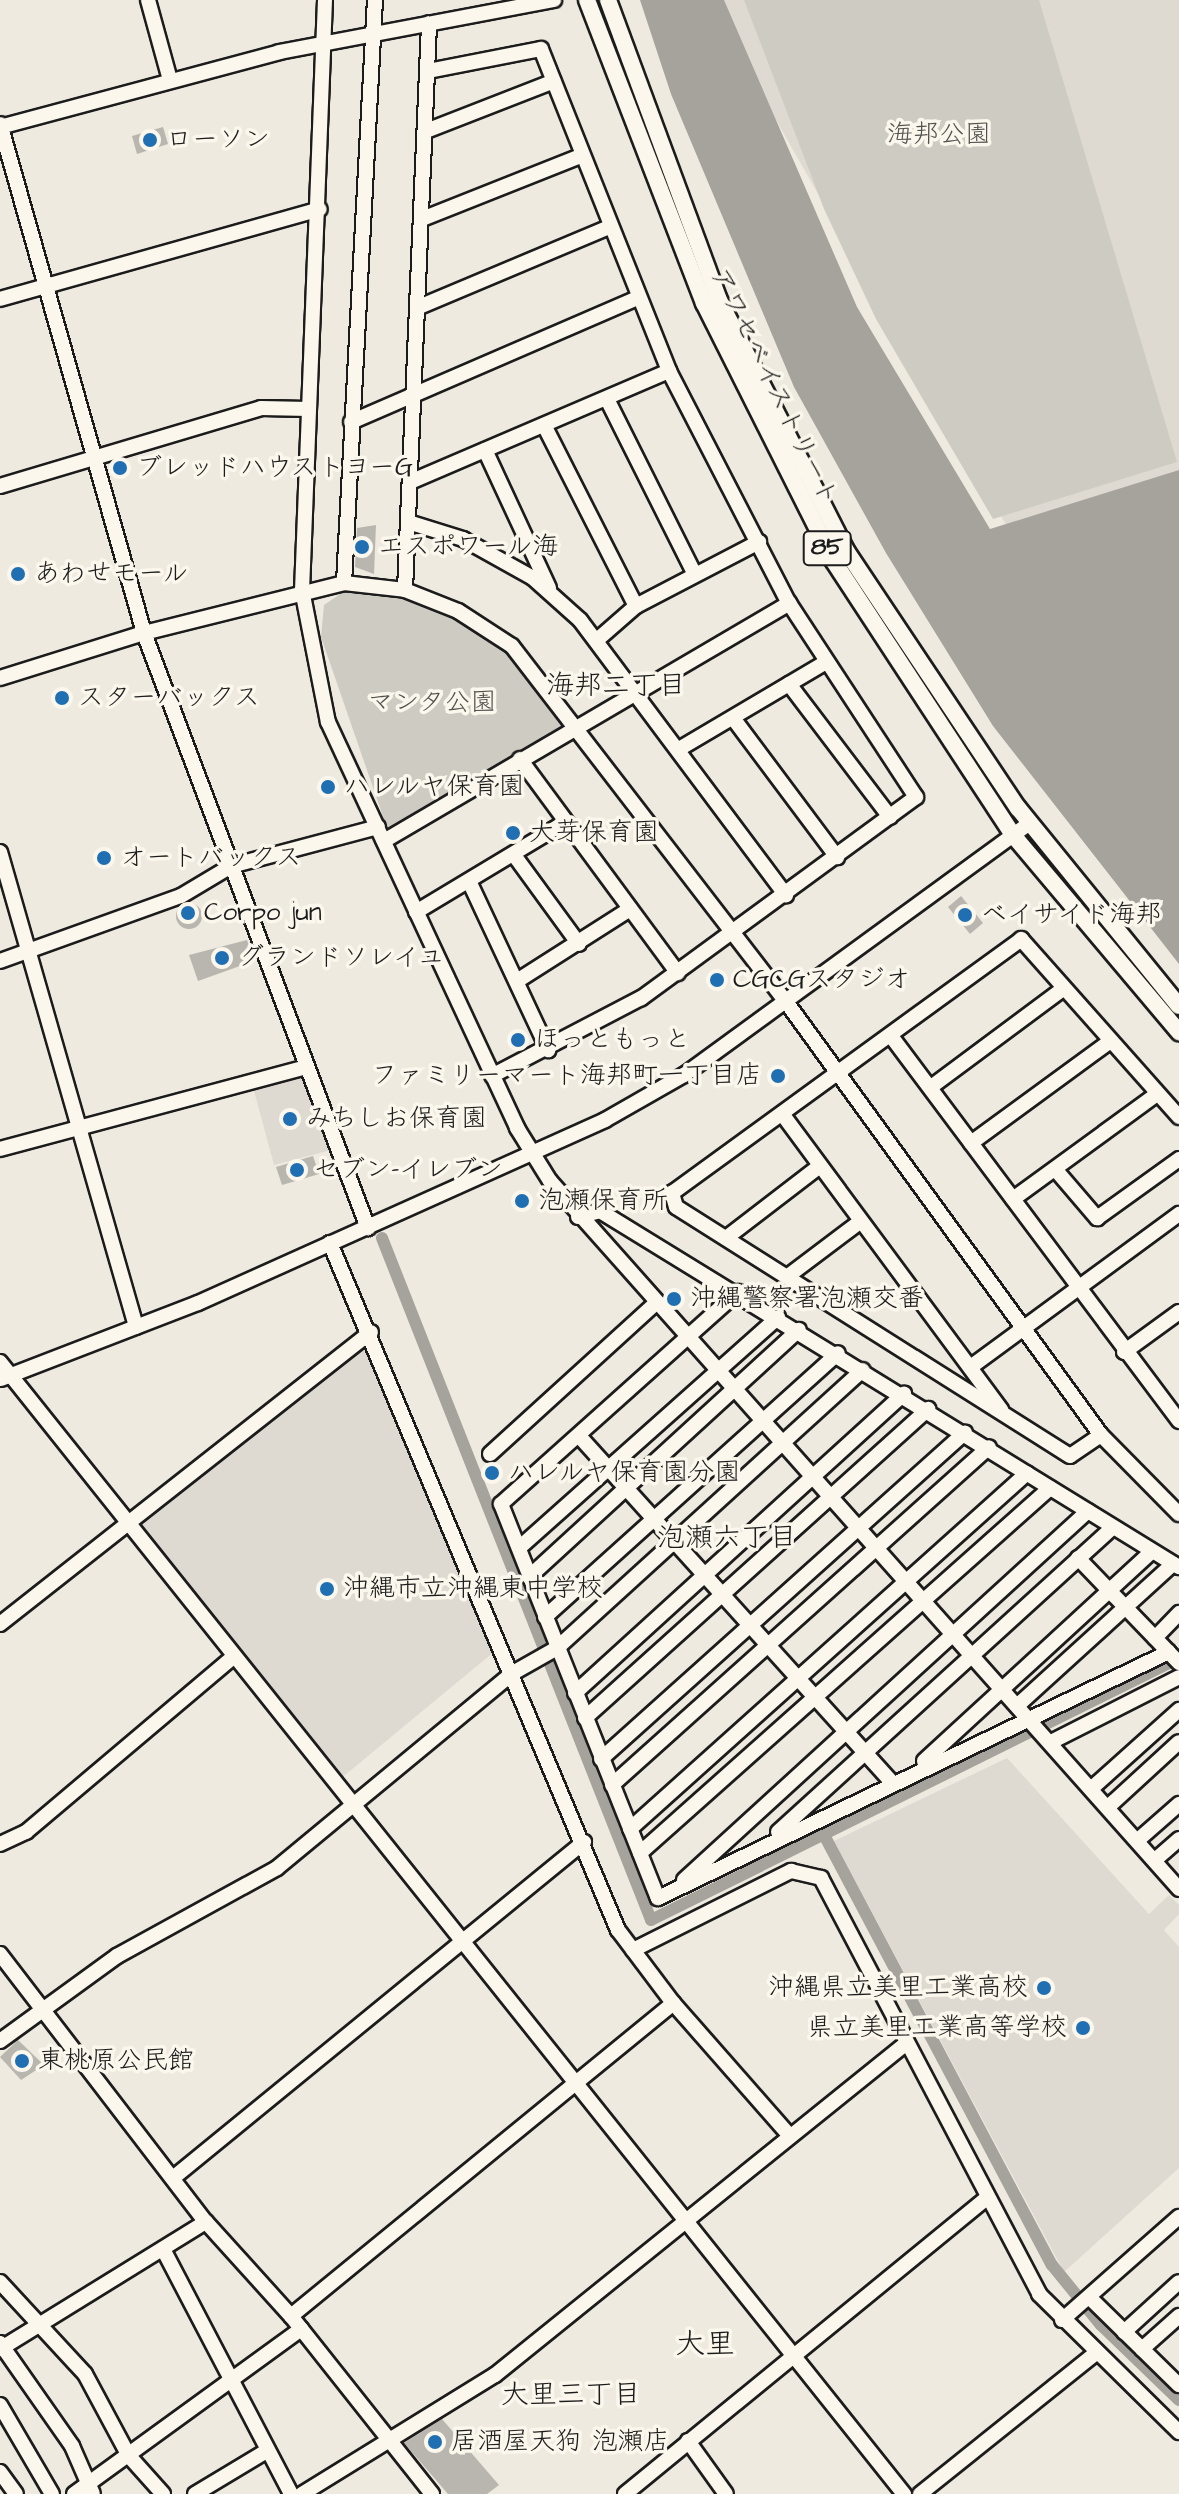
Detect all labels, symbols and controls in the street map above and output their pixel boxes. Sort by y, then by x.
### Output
park label: 海邦公園 [887,119,991,151]
place label: ローソン [166,124,270,156]
marker: ローソン [141,131,159,149]
street label: アワセベイストリート [703,263,845,511]
place label: ブレッドハウストヨーG [136,452,412,484]
marker: ブレッドハウストヨーG [111,459,129,477]
road number: 85 [801,528,853,568]
place label: エスポワール海 [378,531,560,563]
marker: エスポワール海 [353,538,371,556]
place label: あわせモール [34,558,190,590]
marker: あわせモール [9,565,27,583]
district label: 海邦二丁目 [546,669,686,703]
place label: スターバックス [78,682,260,714]
park label: マンタ公園 [367,687,497,719]
marker: スターバックス [53,689,71,707]
place label: ハレルヤ保育園 [344,771,526,803]
marker: ハレルヤ保育園 [319,778,337,796]
place label: 大芽保育園 [529,817,659,849]
marker: 大芽保育園 [504,824,522,842]
place label: オートバックス [120,842,302,874]
marker: オートバックス [95,849,113,867]
place label: Corpo jun [204,897,322,929]
place label: ベイサイド海邦 [981,899,1163,931]
marker: Corpo jun [179,904,197,922]
marker: ベイサイド海邦 [956,906,974,924]
place label: グランドソレイユ [238,942,446,974]
marker: グランドソレイユ [213,949,231,967]
place label: CGCGスタジオ [733,964,910,996]
marker: CGCGスタジオ [708,971,726,989]
place label: ほっともっと [534,1024,690,1056]
marker: ほっともっと [509,1031,527,1049]
place label: ファミリーマート海邦町一丁目店 [372,1060,762,1092]
marker: ファミリーマート海邦町一丁目店 [769,1067,787,1085]
place label: みちしお保育園 [306,1103,488,1135]
marker: みちしお保育園 [281,1110,299,1128]
place label: セブン-イレブン [313,1154,503,1186]
marker: セブン-イレブン [288,1161,306,1179]
place label: 泡瀬保育所 [538,1185,668,1217]
marker: 泡瀬保育所 [513,1192,531,1210]
place label: 沖縄警察署泡瀬交番 [690,1283,924,1315]
marker: 沖縄警察署泡瀬交番 [665,1290,683,1308]
place label: ハレルヤ保育園分園 [508,1457,742,1489]
marker: ハレルヤ保育園分園 [483,1464,501,1482]
district label: 泡瀬六丁目 [657,1521,797,1555]
place label: 沖縄市立沖縄東中学校 [343,1573,603,1605]
marker: 沖縄市立沖縄東中学校 [318,1580,336,1598]
place label: 沖縄県立美里工業高校 [768,1972,1028,2004]
marker: 沖縄県立美里工業高校 [1035,1979,1053,1997]
place label: 県立美里工業高等学校 [807,2012,1067,2044]
marker: 県立美里工業高等学校 [1074,2019,1092,2037]
place label: 東桃原公民館 [38,2045,194,2077]
marker: 東桃原公民館 [13,2052,31,2070]
district label: 大里 [675,2326,735,2362]
district label: 大里三丁目 [501,2378,641,2412]
place label: 居酒屋天狗 泡瀬店 [451,2426,669,2458]
marker: 居酒屋天狗 泡瀬店 [426,2433,444,2451]

